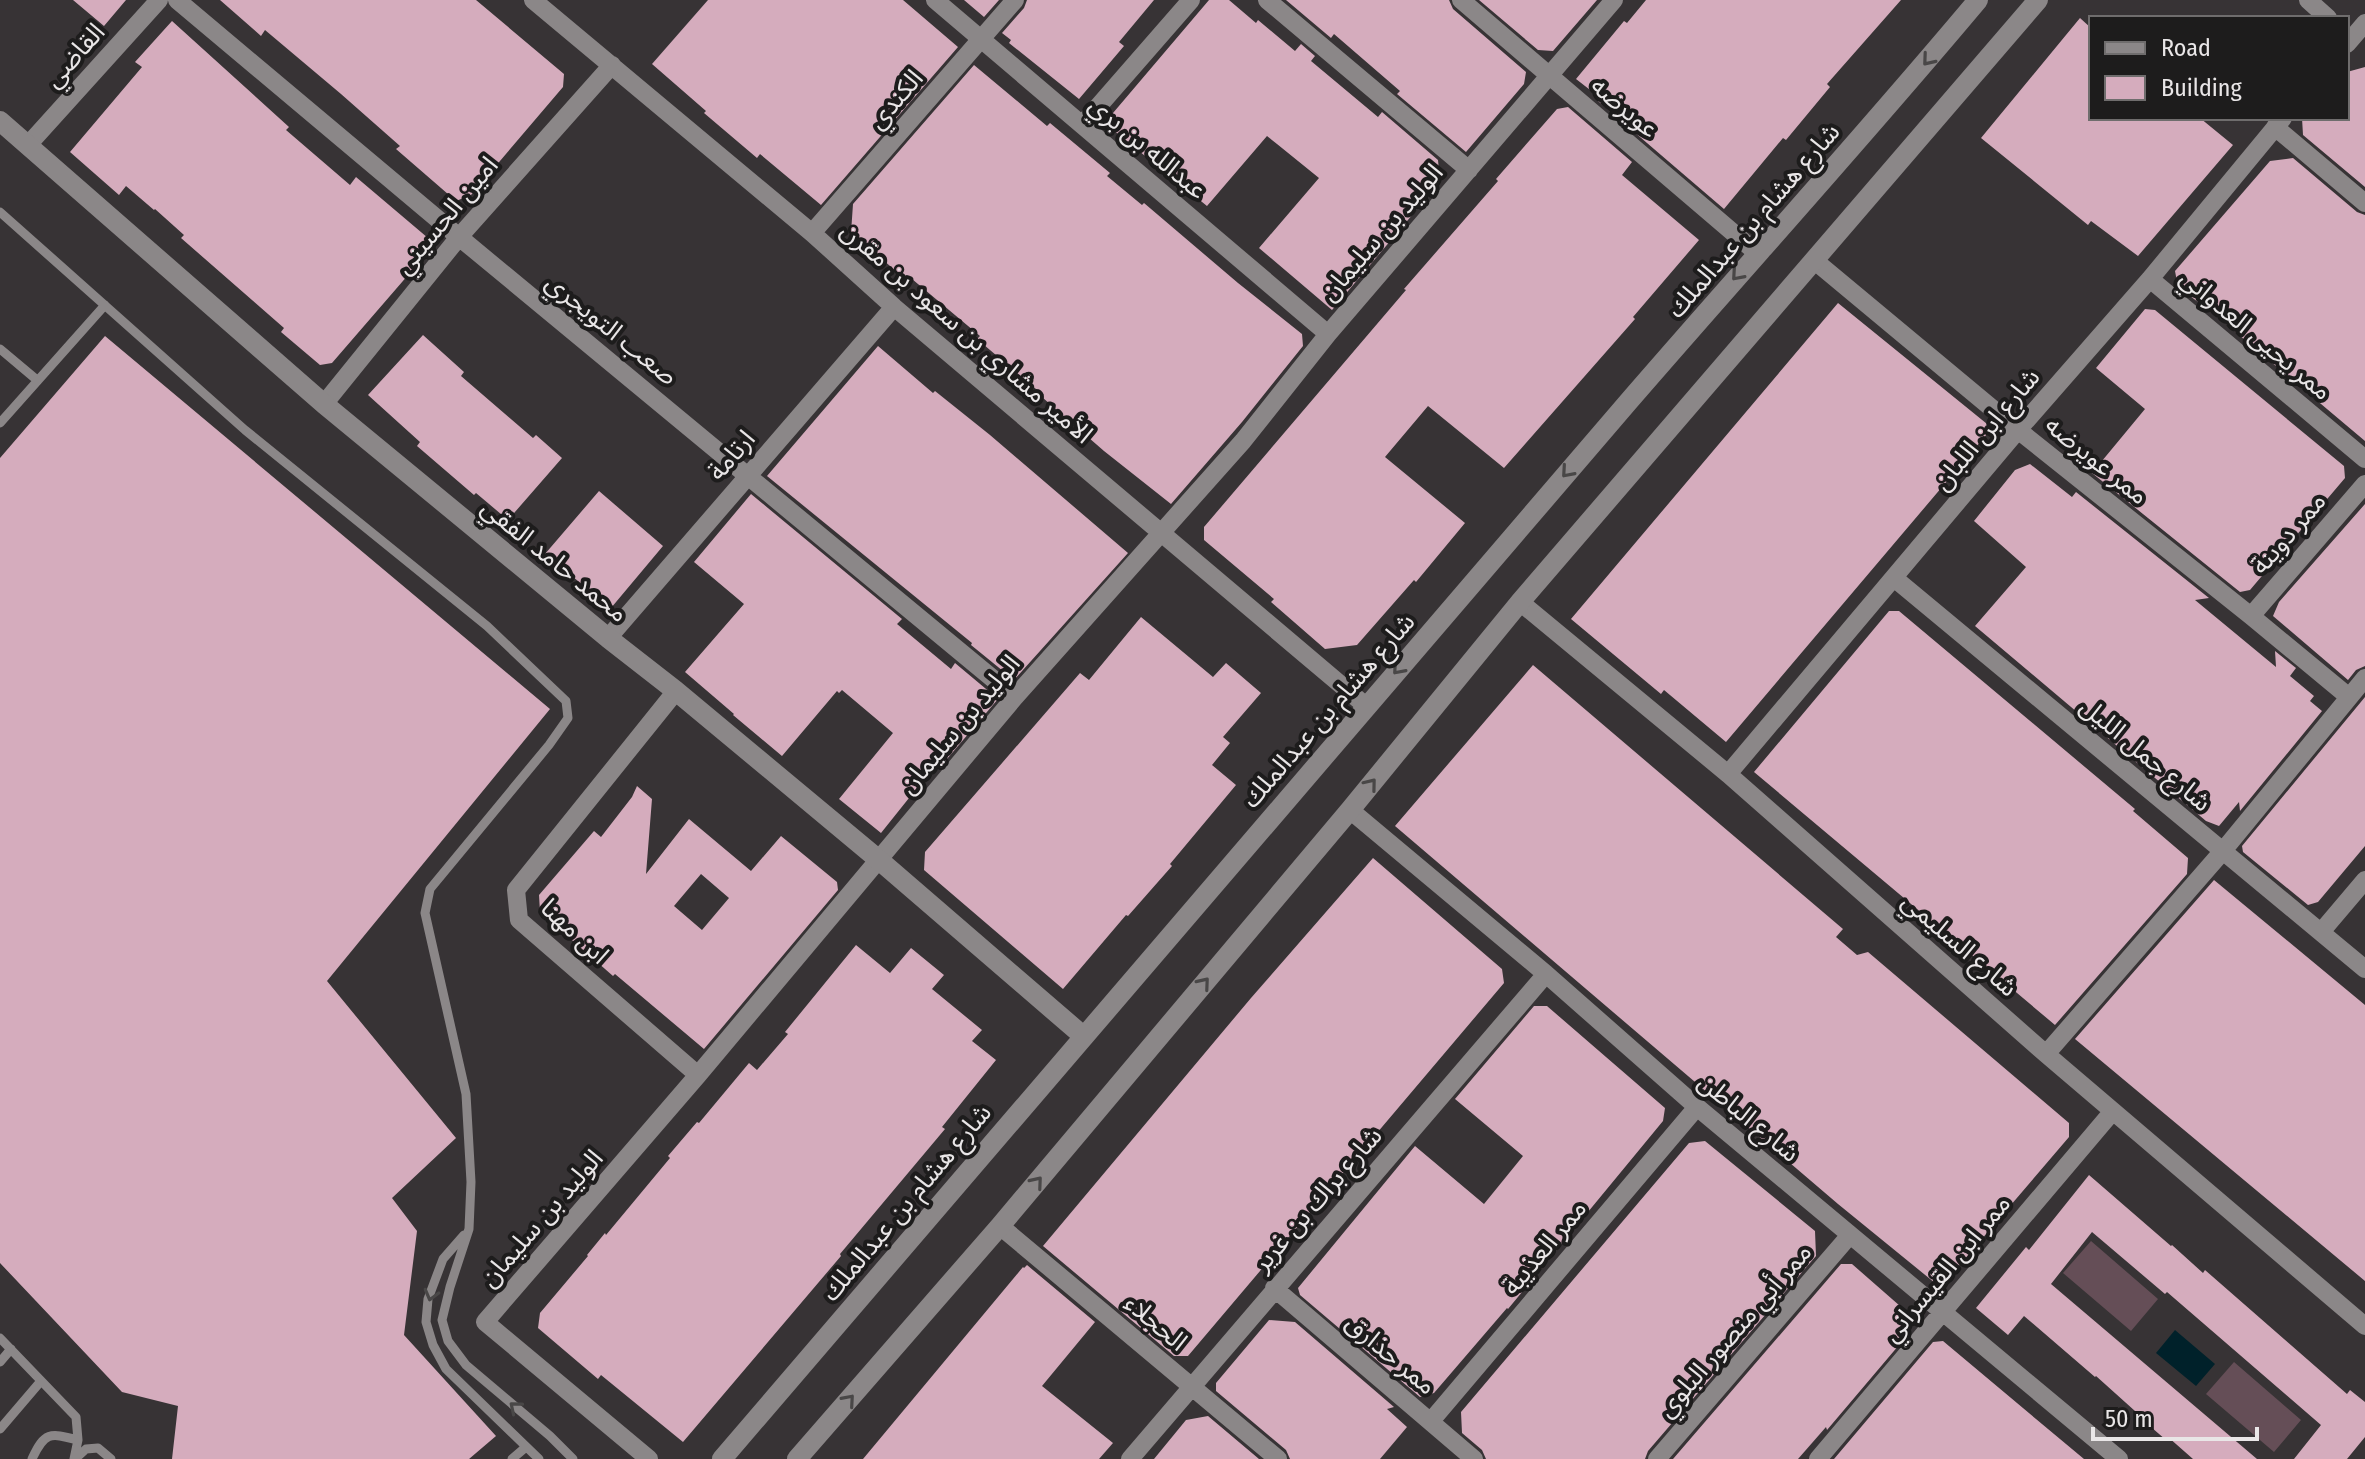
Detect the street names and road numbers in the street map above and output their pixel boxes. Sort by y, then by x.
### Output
street label: القاضي [37,17,114,97]
street label: الكندي [861,63,933,138]
street label: عويرضه [1585,70,1665,145]
street label: عبدالله بن بري [1080,89,1213,209]
street label: شارع هشام بن عبدالملك [1660,117,1849,327]
street label: امين الحسيني [388,150,508,283]
street label: الوليد بن سليمان [1313,157,1449,307]
street label: الأمير مشاري بن سعود بن مقرن [832,215,1099,453]
street label: ممر يحيى العدواني [2171,262,2338,410]
street label: صعب التويجري [537,267,684,395]
street label: شارع ابن اللبان [1926,362,2049,499]
street label: ممر عويرضه [2039,409,2155,511]
street label: ارتامة [701,424,762,487]
street label: ممر دوينة [2244,486,2332,581]
street label: محمد حامد الفقي [473,492,634,632]
street label: شارع هشام بن عبدالملك [1235,607,1424,817]
street label: الوليد بن سليمان [892,648,1027,800]
street label: شارع جمل الليل [2072,691,2218,821]
street label: شارع السليمي [1893,886,2024,1006]
street label: ابن مهنا [534,892,615,971]
street label: شارع الباطن [1690,1066,1806,1171]
street label: شارع هشام بن عبدالملك [815,1097,1001,1310]
street label: شارع براك بن غرير [1246,1121,1391,1281]
street label: الوليد بن سليمان [473,1143,609,1293]
street label: ممر ابن القيسراني [1876,1188,2020,1351]
street label: ممر العذيبة [1496,1193,1593,1301]
street label: ممر أبي منصور البلوي [1649,1236,1821,1426]
street label: الحجلاء [1118,1287,1193,1358]
street label: ممر حذارق [1339,1307,1443,1401]

